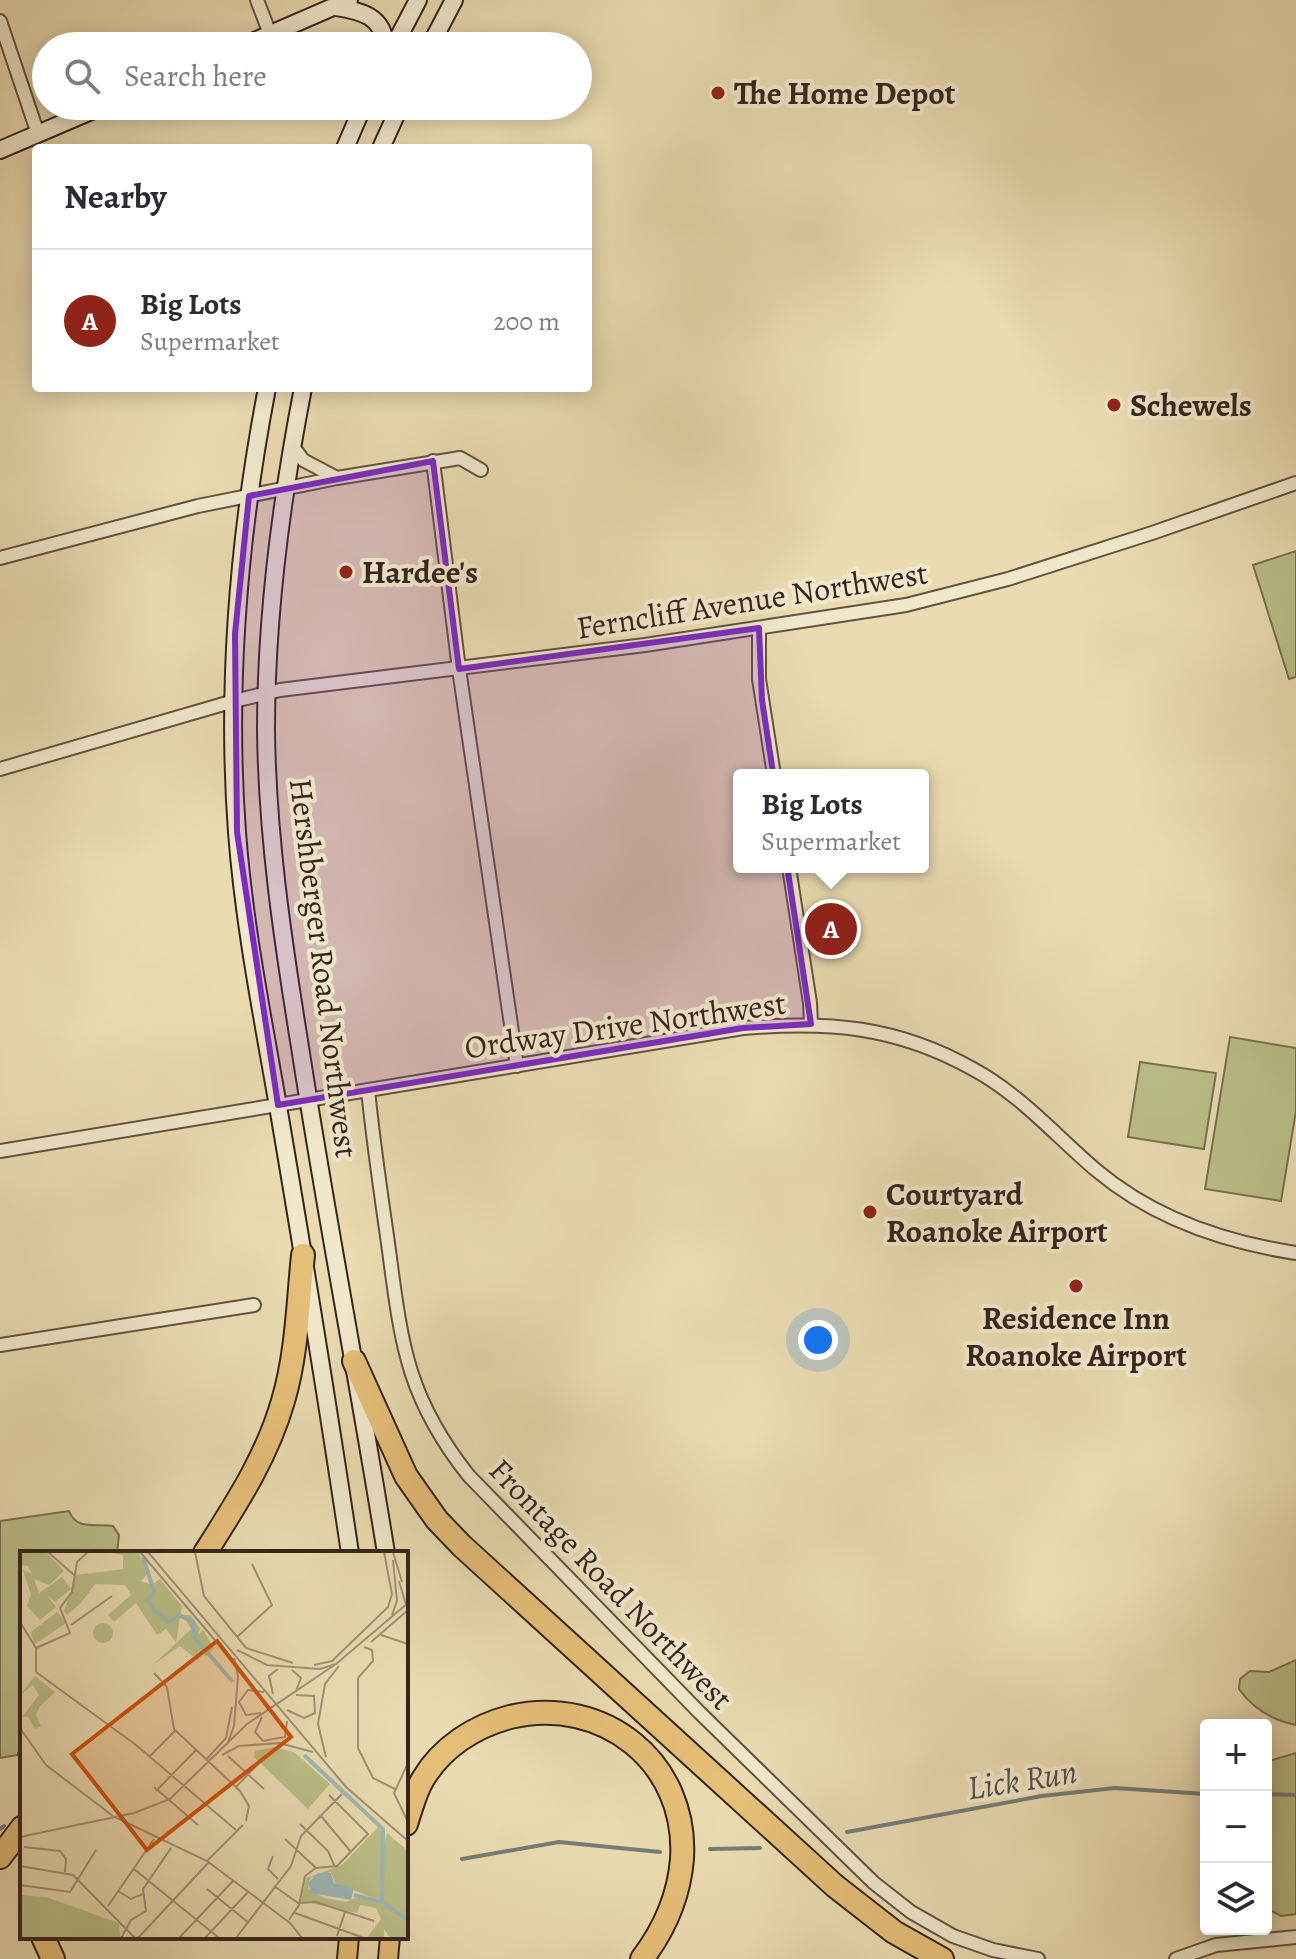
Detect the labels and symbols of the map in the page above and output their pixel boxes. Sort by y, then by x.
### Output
place label: The Home Depot [734,71,956,115]
marker: The Home Depot [709,84,727,102]
place label: Schewels [1130,383,1252,427]
marker: Schewels [1105,396,1123,414]
place label: Hardee's [362,550,478,594]
street label: Ferncliff Avenue Northwest [573,551,931,649]
marker: Hardee's [337,563,355,581]
street label: Hershberger Road Northwest [279,776,369,1160]
pin: A [805,899,857,959]
street label: Ordway Drive Northwest [462,981,788,1069]
place label: Courtyard Roanoke Airport [886,1172,1108,1253]
marker: Courtyard Roanoke Airport [861,1203,879,1221]
marker: Residence Inn Roanoke Airport [1067,1277,1085,1295]
place label: Residence Inn Roanoke Airport [965,1296,1187,1377]
your location [798,1320,838,1360]
street label: Frontage Road Northwest [479,1449,743,1719]
inset map [20,1551,408,1939]
water label: Lick Run [964,1748,1080,1811]

